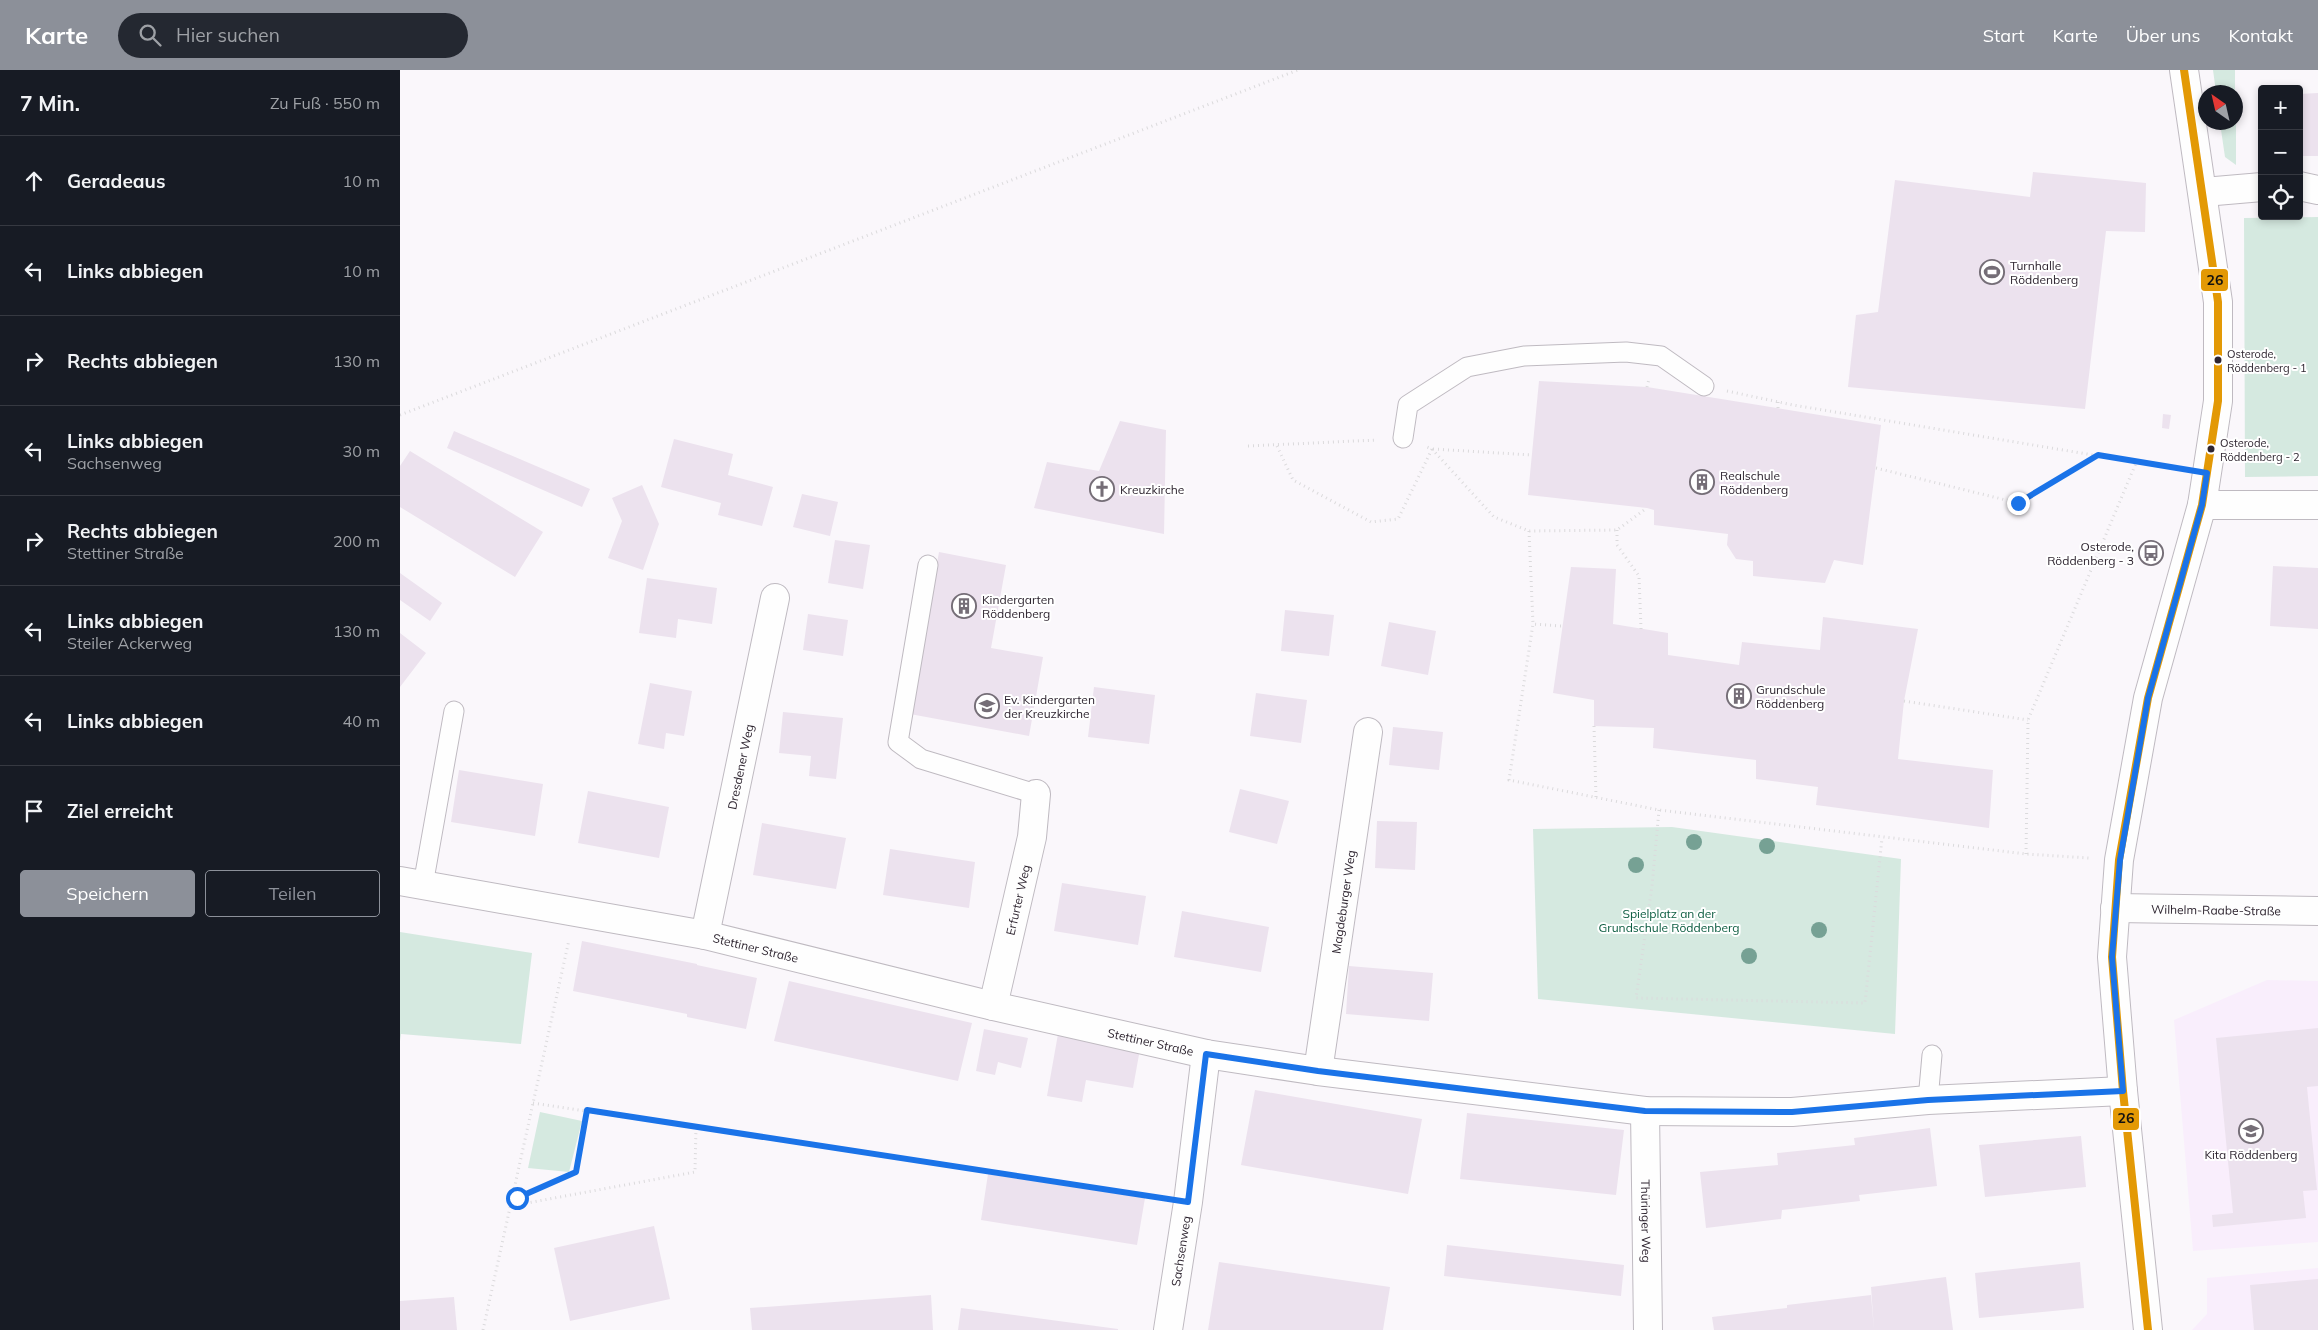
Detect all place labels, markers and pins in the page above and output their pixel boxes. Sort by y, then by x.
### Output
place label: Turnhalle Röddenberg [2010,258,2078,287]
sports icon: Turnhalle Röddenberg [1979,259,2005,285]
place label: Osterode, Röddenberg - 1 [2227,347,2307,375]
marker: Osterode, Röddenberg - 1 [2213,355,2223,365]
place label: Osterode, Röddenberg - 2 [2220,436,2300,464]
marker: Osterode, Röddenberg - 2 [2206,444,2216,454]
place label: Realschule Röddenberg [1720,468,1788,497]
building icon: Realschule Röddenberg [1689,469,1715,495]
church icon: Kreuzkirche [1089,476,1115,502]
place label: Kreuzkirche [1120,482,1184,497]
place label: Osterode, Röddenberg - 3 [2047,539,2134,568]
bus stop icon: Osterode, Röddenberg - 3 [2138,540,2164,566]
place label: Kindergarten Röddenberg [982,592,1054,621]
building icon: Kindergarten Röddenberg [951,593,977,619]
place label: Grundschule Röddenberg [1756,682,1826,711]
building icon: Grundschule Röddenberg [1726,683,1752,709]
place label: Ev. Kindergarten der Kreuzkirche [1004,692,1095,721]
school or university icon: Ev. Kindergarten der Kreuzkirche [974,693,1000,719]
school or university icon: Kita Röddenberg [2238,1118,2264,1144]
place label: Kita Röddenberg [2204,1147,2298,1162]

